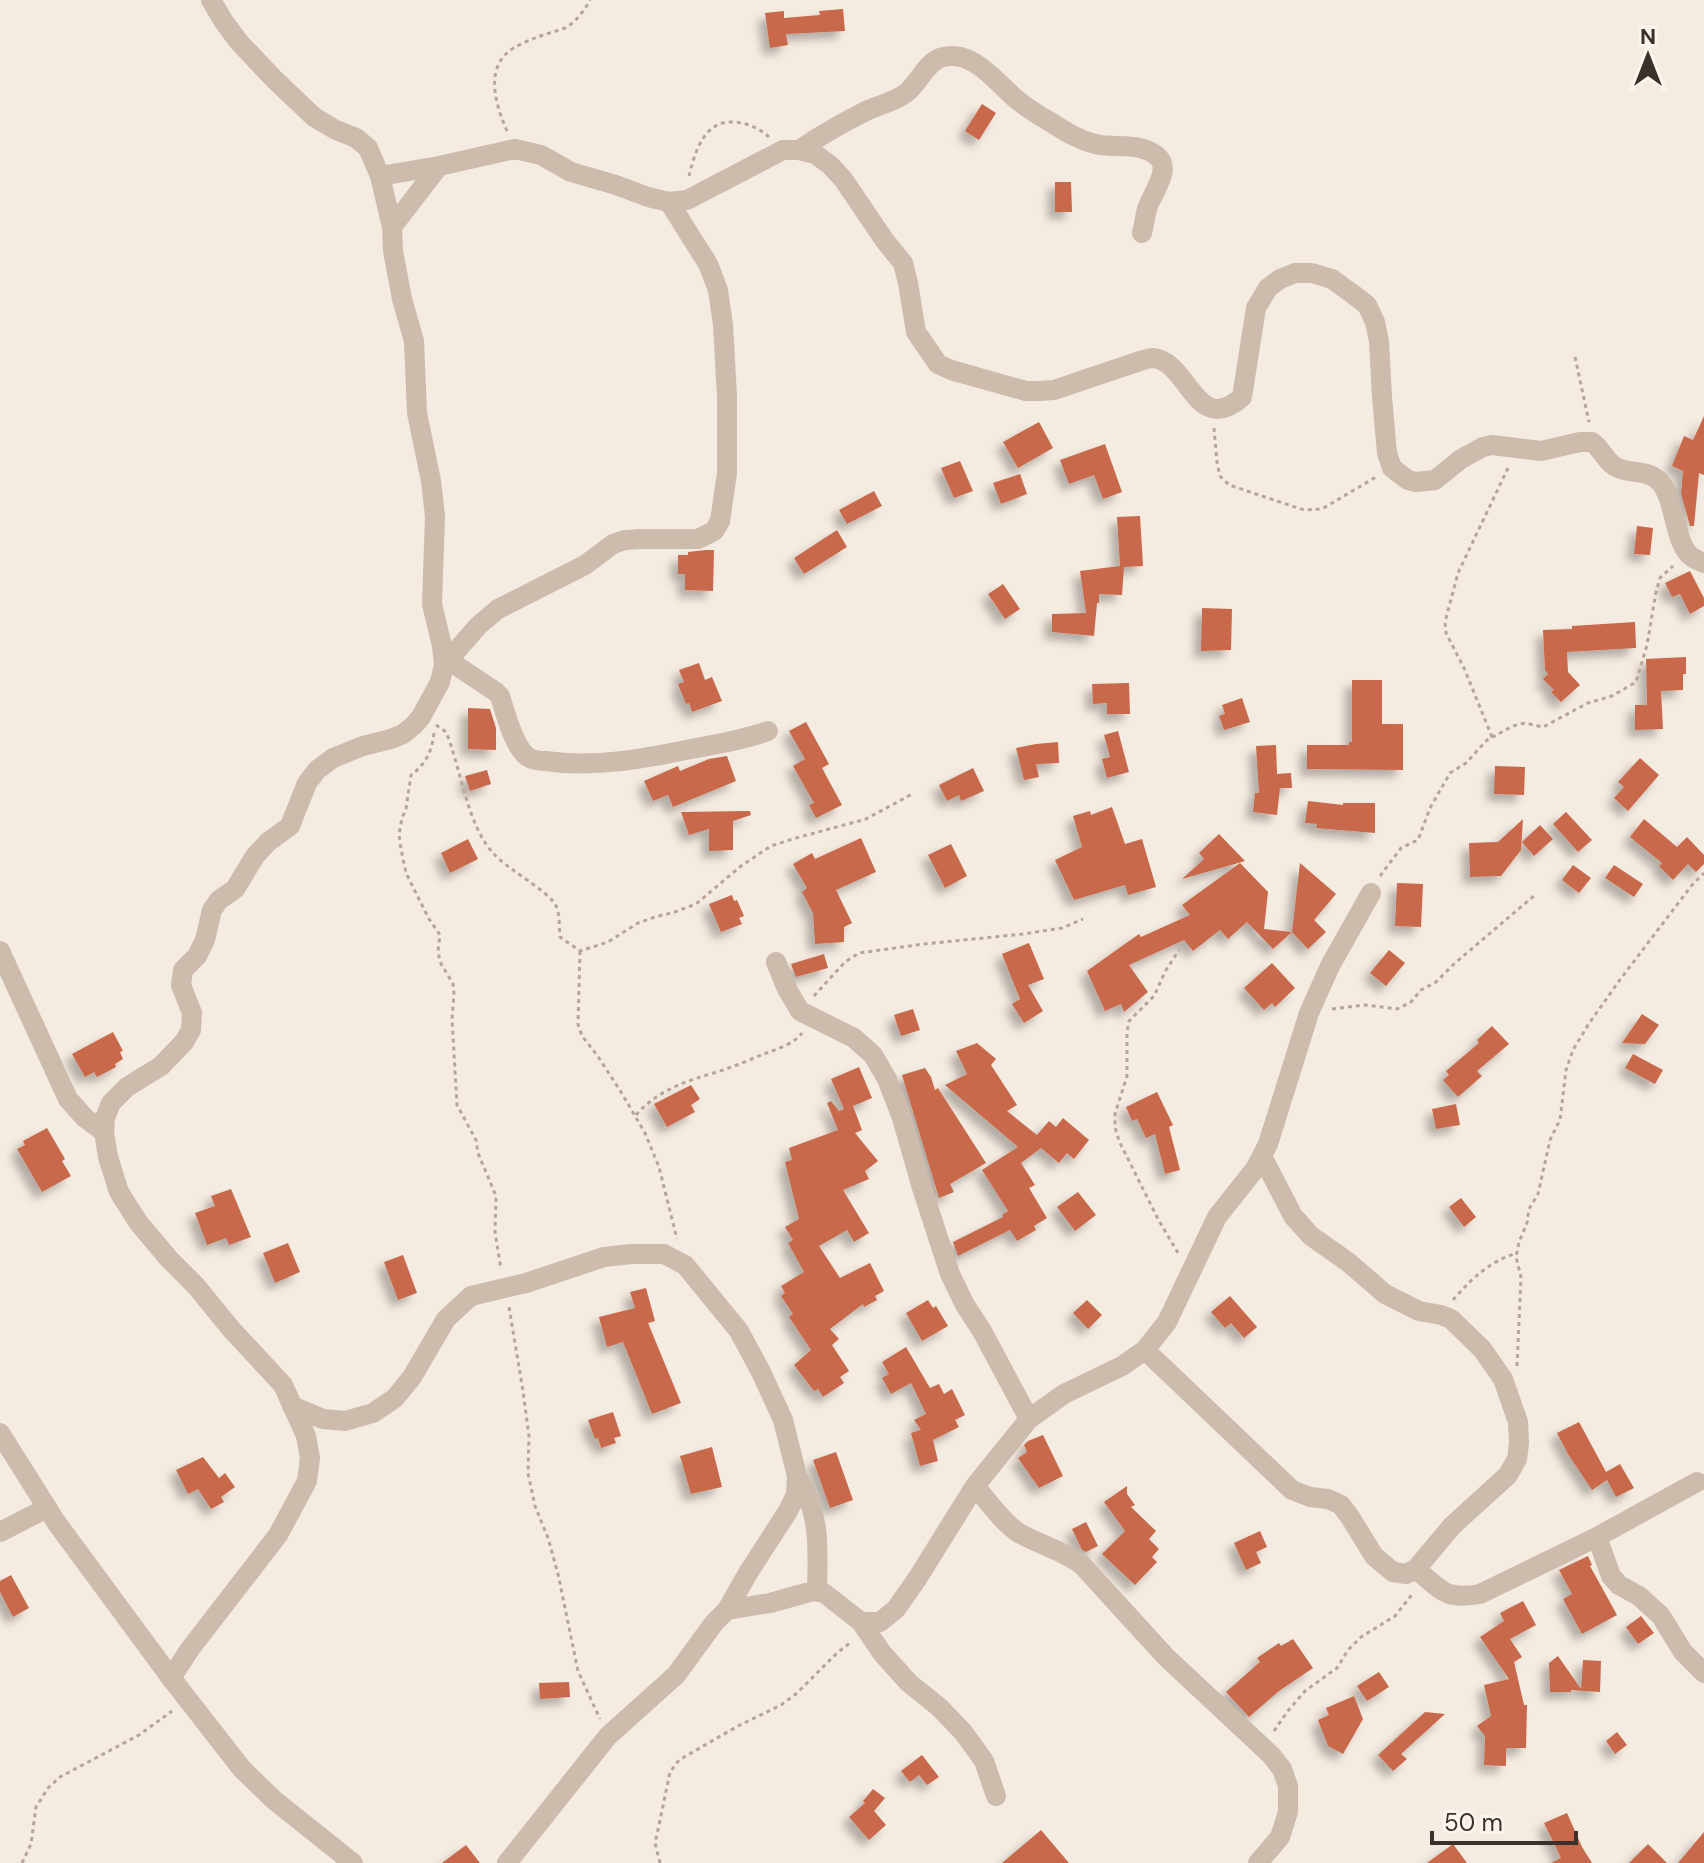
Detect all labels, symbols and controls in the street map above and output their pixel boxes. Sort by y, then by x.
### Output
north arrow [1608,16,1688,96]
text: N [1640,22,1656,51]
scale bar [1432,1795,1576,1845]
text: 50 m [1444,1807,1503,1838]

